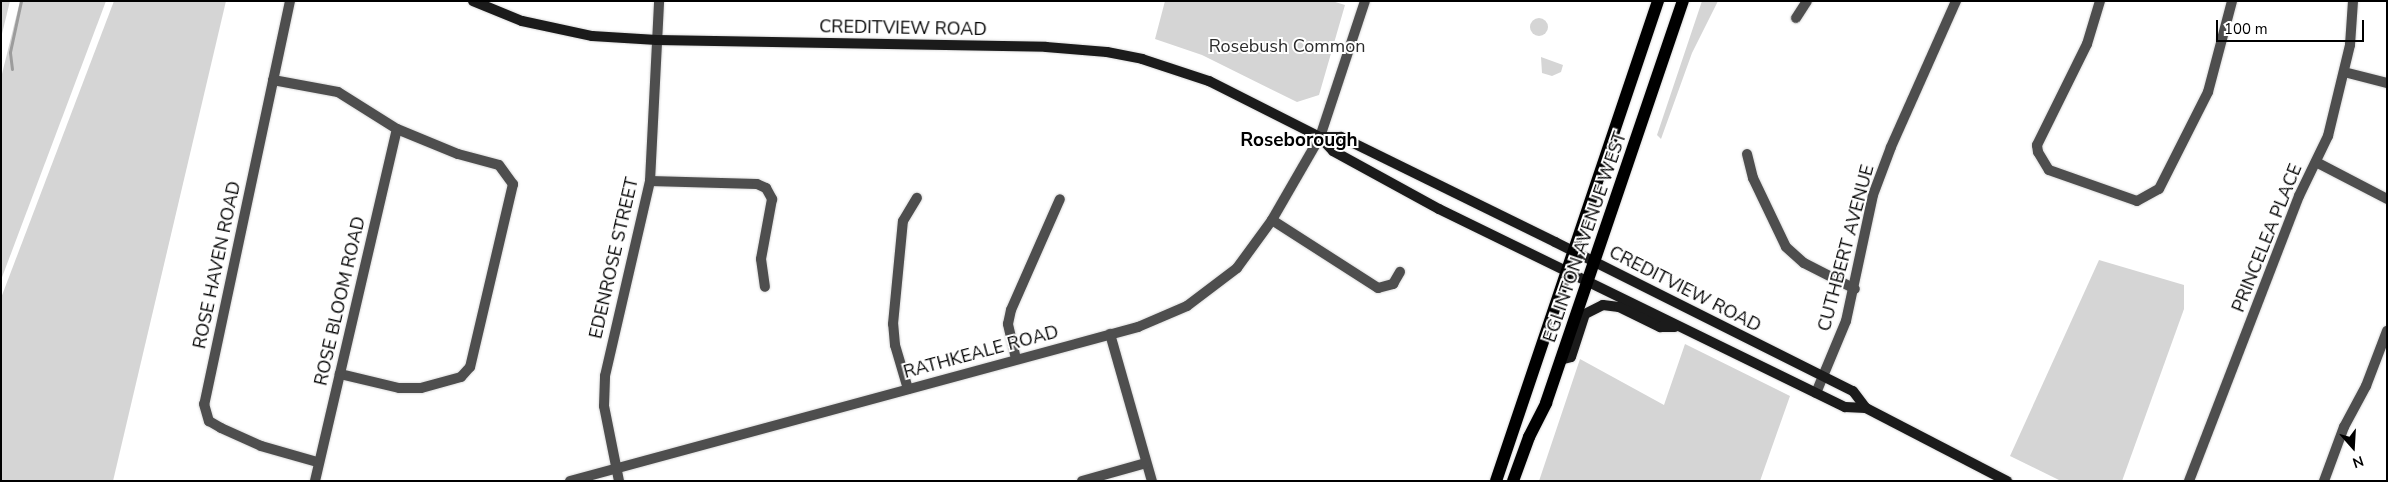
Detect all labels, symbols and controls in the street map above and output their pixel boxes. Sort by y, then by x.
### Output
scale bar [2218,10,2366,42]
street label: CREDITVIEW ROAD [819,16,987,40]
text: 100 m [2224,19,2268,39]
park label: Rosebush Common [1209,35,1365,57]
street label: EGLINTON AVENUE WEST [1539,129,1631,345]
district label: Roseborough [1240,130,1358,152]
street label: PRINCELEA PLACE [2227,161,2307,315]
street label: CUTHBERT AVENUE [1813,162,1879,334]
street label: EDENROSE STREET [585,175,643,341]
street label: ROSE HAVEN ROAD [189,179,245,351]
street label: ROSE BLOOM ROAD [310,214,370,388]
street label: CREDITVIEW ROAD [1605,241,1765,337]
street label: RATHKEALE ROAD [901,321,1061,383]
north arrow [2328,422,2378,472]
text: N [2350,451,2366,472]

